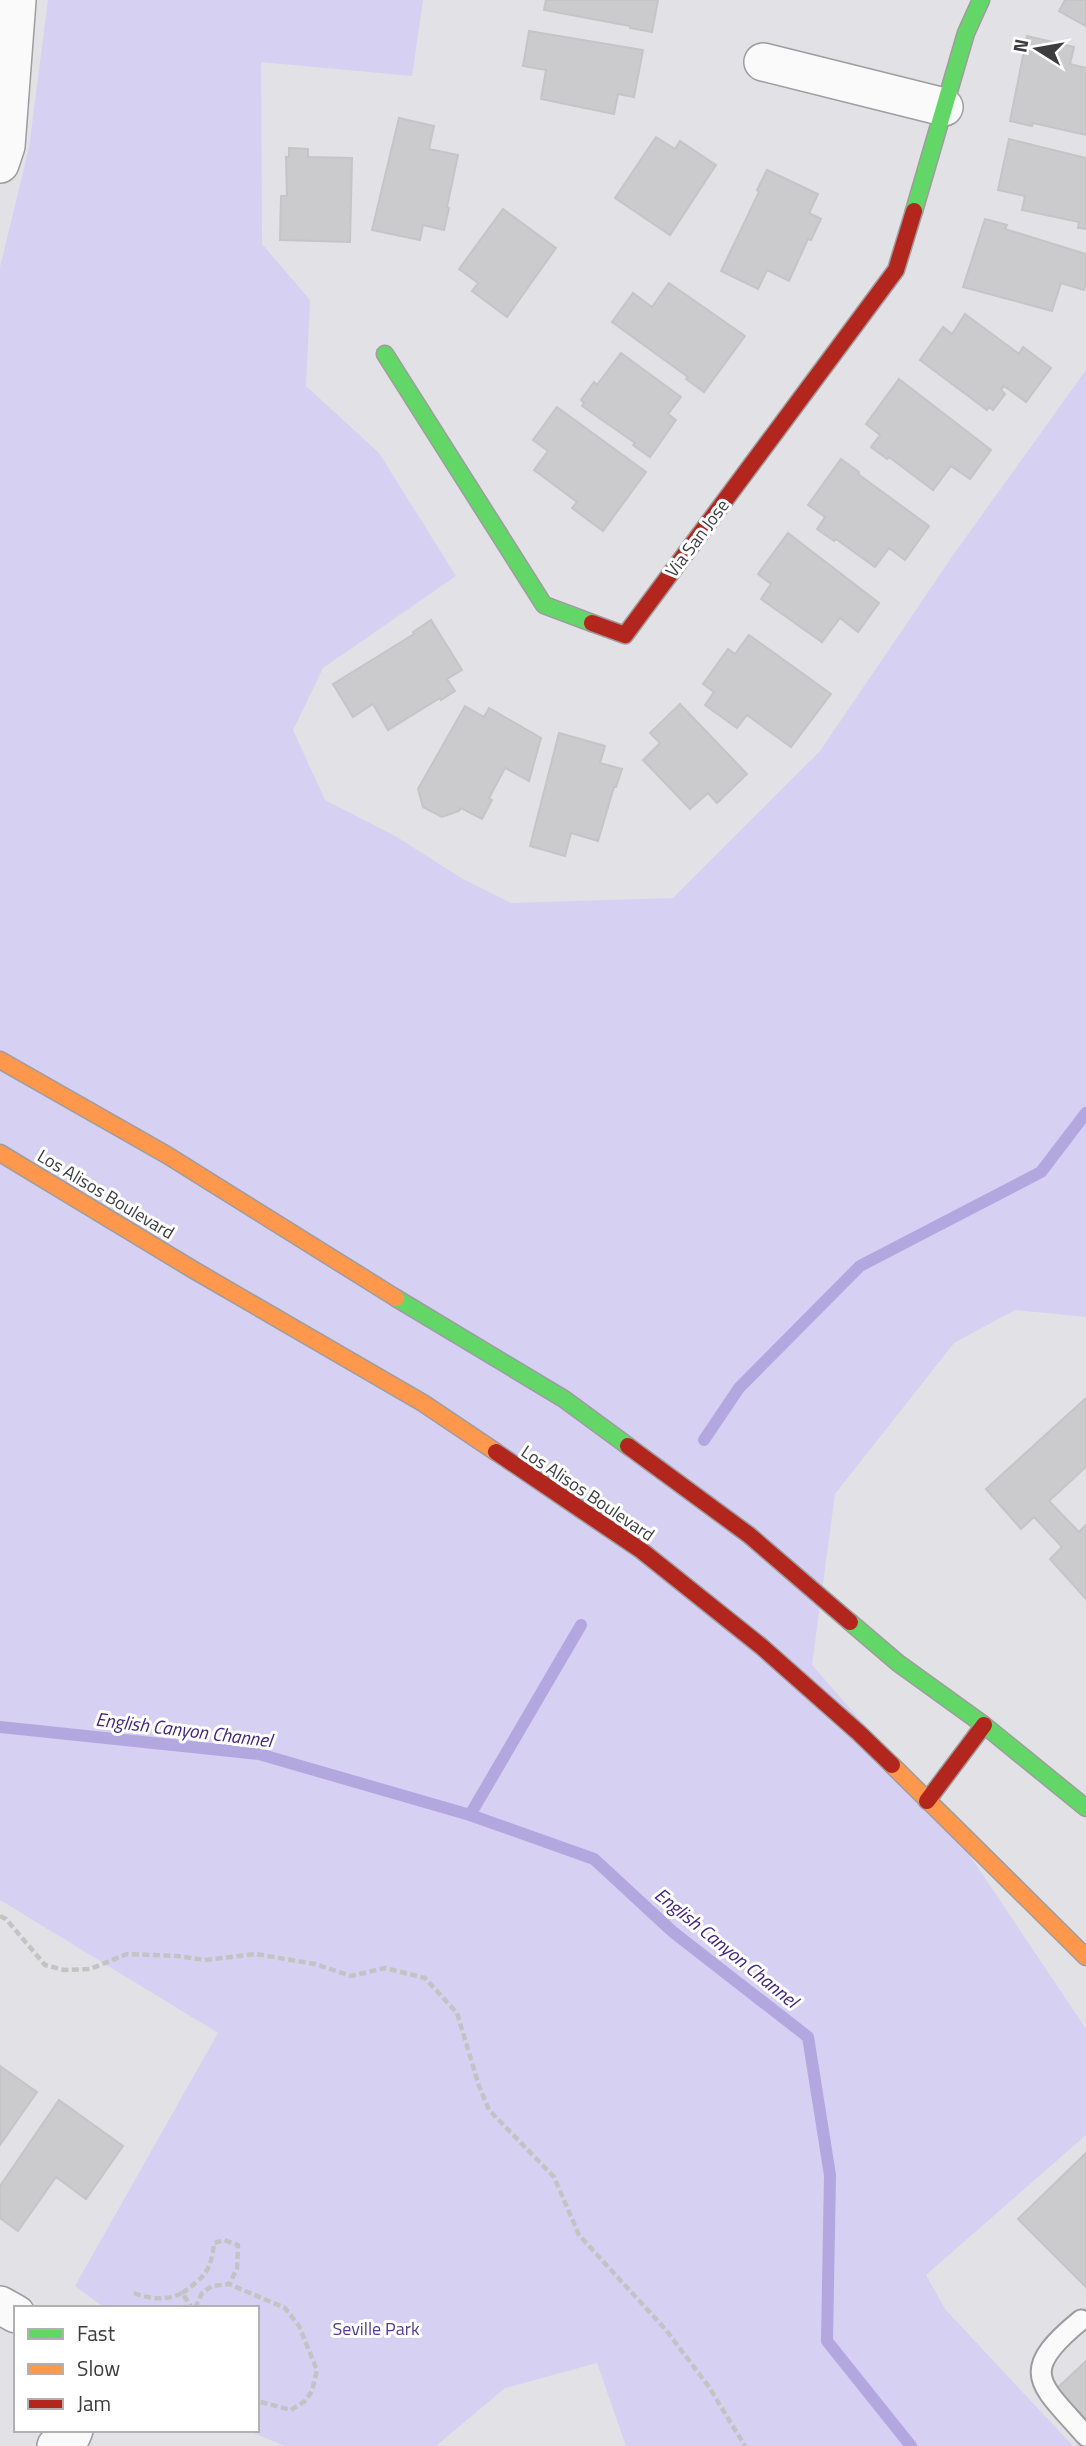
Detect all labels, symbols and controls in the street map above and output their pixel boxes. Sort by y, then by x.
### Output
north arrow [1002,14,1072,84]
text: N [1004,36,1035,55]
street label: Via San Jose [659,493,735,583]
street label: Los Alisos Boulevard [32,1142,180,1246]
street label: Los Alisos Boulevard [516,1438,660,1548]
water label: English Canyon Channel [94,1704,276,1754]
water label: English Canyon Channel [649,1880,807,2015]
legend [14,2306,259,2432]
park label: Seville Park [332,2315,420,2342]
text: Fast [77,2317,116,2349]
text: Slow [77,2352,120,2384]
text: Jam [77,2387,111,2419]

